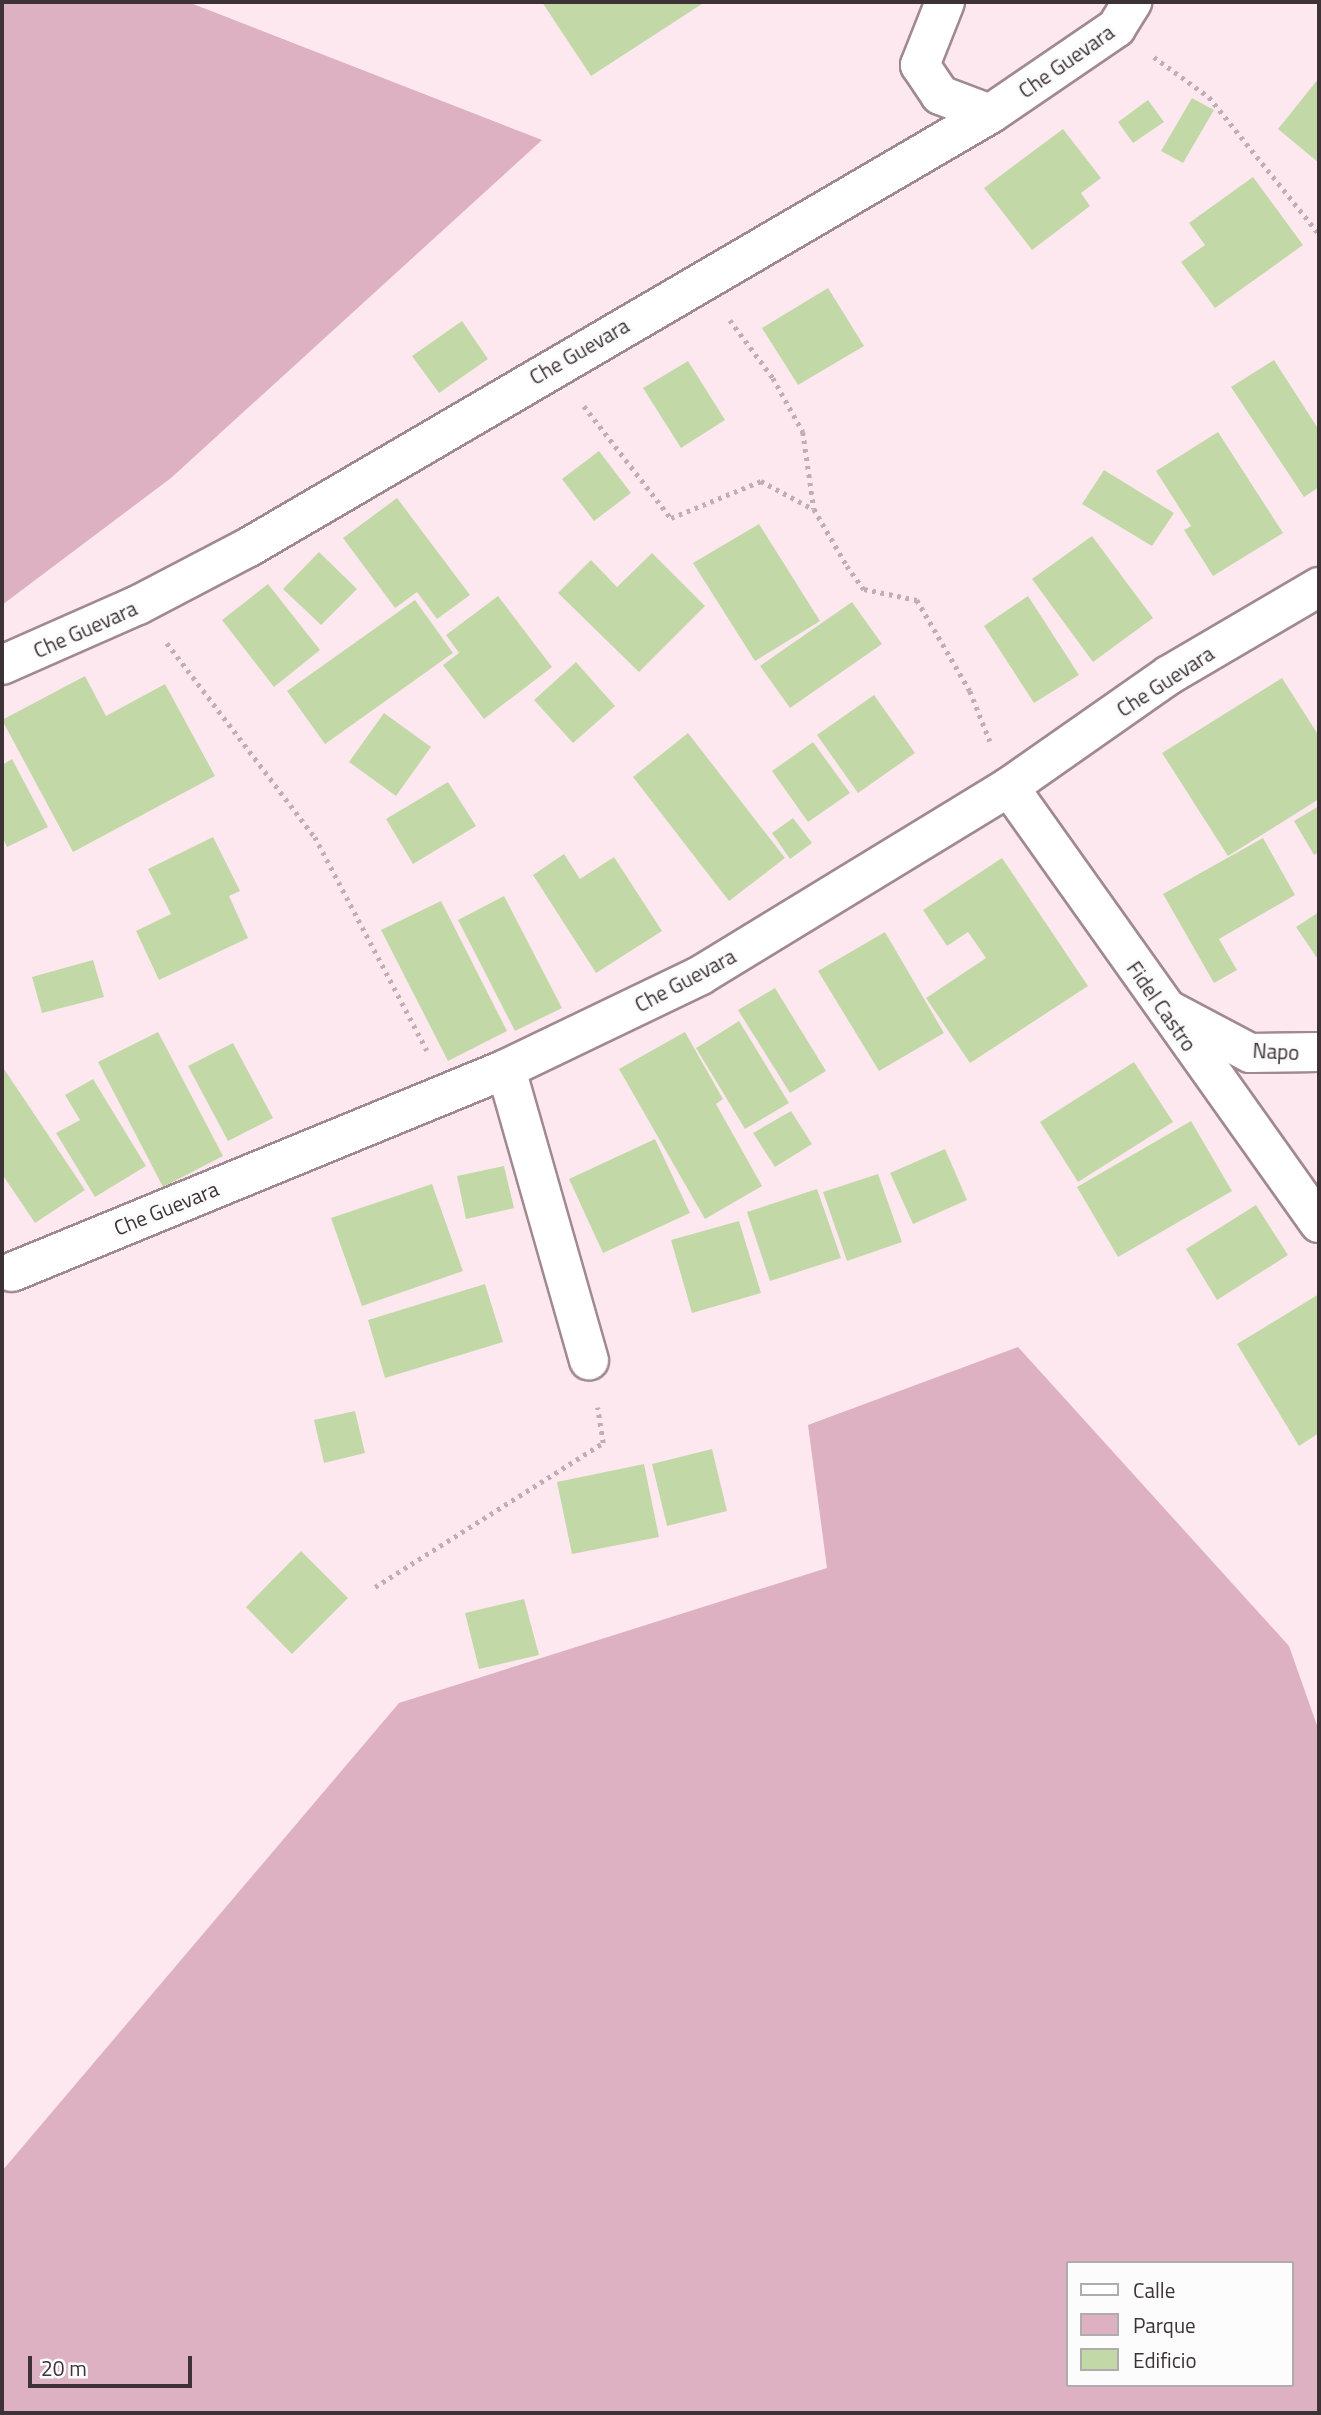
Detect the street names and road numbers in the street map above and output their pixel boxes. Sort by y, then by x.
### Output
street label: Che Guevara [1013,19,1119,103]
street label: Che Guevara [525,312,633,390]
street label: Che Guevara [29,595,141,663]
street label: Che Guevara [1112,640,1218,722]
street label: Che Guevara [630,943,740,1017]
street label: Fidel Castro [1122,956,1202,1056]
street label: Napo [1252,1037,1300,1065]
street label: Che Guevara [110,1176,222,1240]

